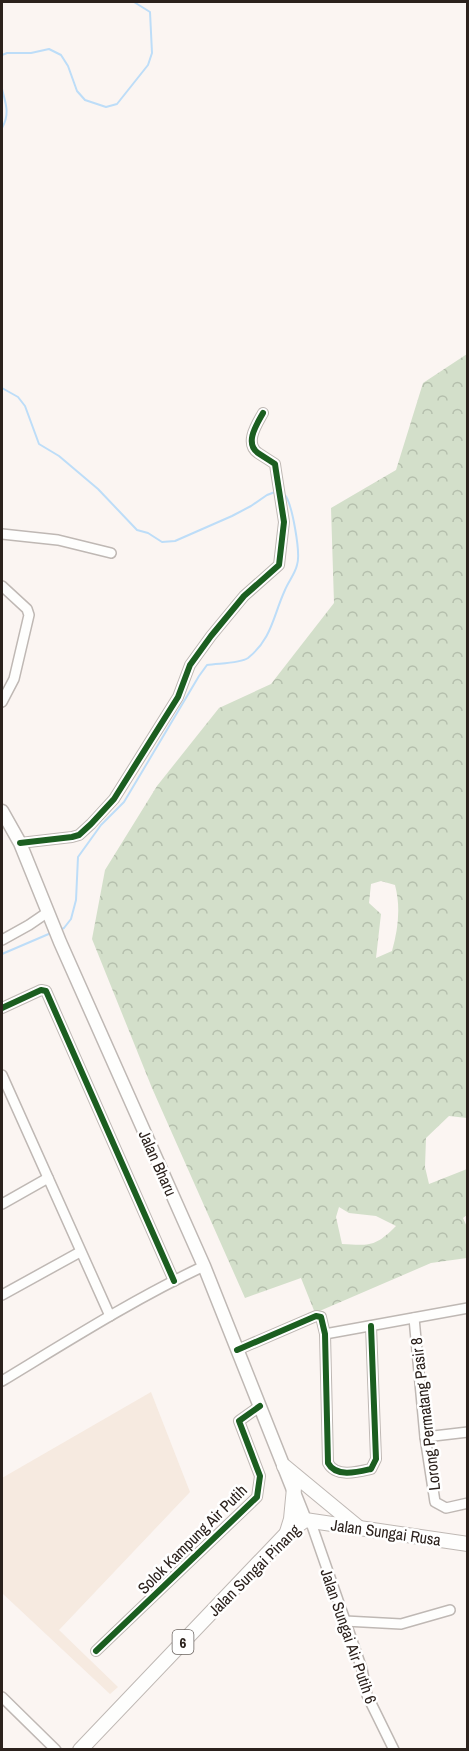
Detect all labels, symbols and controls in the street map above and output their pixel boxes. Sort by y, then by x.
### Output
street label: Jalan Bharu [134,1127,182,1199]
street label: Lorong Permatang Pasir 8 [405,1336,445,1492]
street label: Solok Kampung Air Putih [132,1479,252,1599]
street label: Jalan Sungai Rusa [330,1513,443,1551]
street label: Jalan Sungai Pinang [203,1519,305,1621]
street label: Jalan Sungai Air Putih 6 [316,1566,382,1706]
road number: 6 [172,1630,194,1654]

